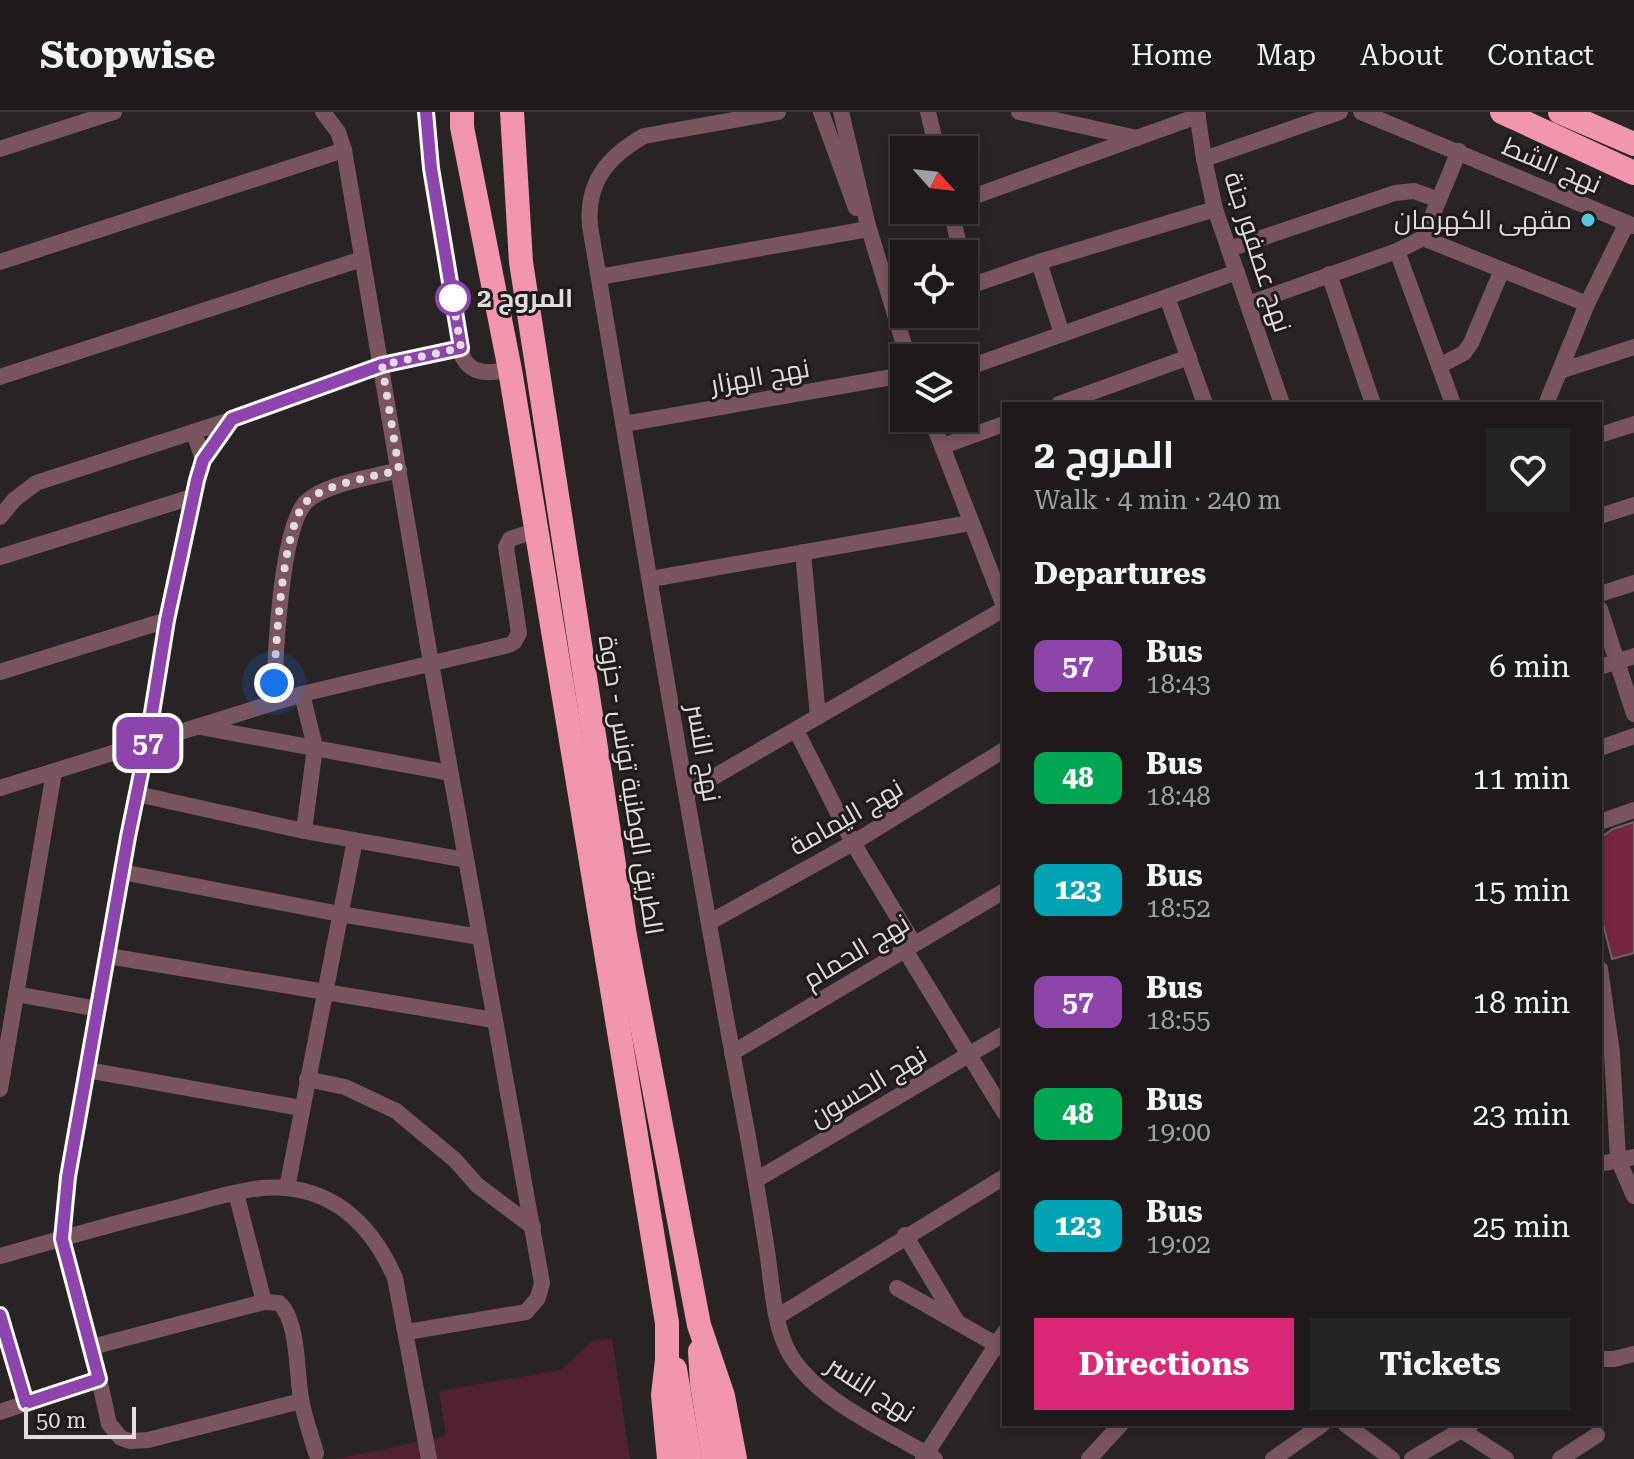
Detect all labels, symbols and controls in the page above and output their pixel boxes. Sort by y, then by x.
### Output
text: Stopwise [40,33,216,77]
text: Home [1131,39,1212,72]
text: Map [1256,39,1316,72]
text: About [1360,39,1443,72]
text: Contact [1487,39,1594,72]
street label: نهج الشط [1497,131,1606,201]
north arrow [890,136,978,224]
map controls [890,136,978,432]
street label: نهج عصفور جنة [1216,168,1298,337]
place label: مقهى الكهرمان [1394,205,1572,236]
marker: مقهى الكهرمان [1579,211,1597,229]
button: locate [890,240,978,328]
marker: المروج 2 [436,281,470,315]
place label: المروج 2 [477,283,573,315]
button: layers [890,344,978,432]
street label: نهج الهزار [706,353,812,402]
button: heart [1486,428,1570,512]
text: المروج 2 [1034,433,1174,477]
text: Walk · 4 min · 240 m [1034,485,1281,515]
text: Departures [1034,556,1206,591]
street label: الطريق الوطنية تونس - حزوة [591,633,670,937]
text: Bus [1146,634,1203,669]
text: 57 [1062,649,1094,682]
text: 6 min [1489,649,1570,684]
your location [254,663,294,703]
text: 18:43 [1146,669,1211,699]
street label: نهج النسر [678,700,727,804]
line badge: 57 [112,717,184,769]
text: 57 [132,726,164,759]
text: Bus [1146,746,1203,781]
text: 48 [1062,761,1094,794]
text: 11 min [1473,761,1570,796]
street label: نهج اليمامة [784,773,909,863]
text: 18:48 [1146,781,1211,811]
text: Bus [1146,858,1203,893]
text: 123 [1054,873,1102,906]
text: 15 min [1473,873,1570,908]
text: 18:52 [1146,893,1211,923]
street label: نهج الحمام [798,908,916,997]
text: Bus [1146,970,1203,1005]
text: 57 [1062,985,1094,1018]
text: 18 min [1473,985,1570,1020]
text: 18:55 [1146,1005,1211,1035]
street label: نهج الحسون [804,1039,933,1134]
text: Bus [1146,1082,1203,1117]
text: 48 [1062,1097,1094,1130]
text: 23 min [1473,1097,1570,1132]
text: 19:00 [1146,1117,1211,1147]
text: Bus [1146,1194,1203,1229]
text: 123 [1054,1209,1102,1242]
text: 25 min [1473,1209,1570,1244]
text: 19:02 [1146,1229,1211,1259]
button: Directions [1034,1318,1294,1410]
button: Tickets [1310,1318,1570,1410]
street label: نهج النسر [819,1349,920,1430]
scale bar [24,1403,136,1439]
text: 50 m [36,1408,86,1433]

